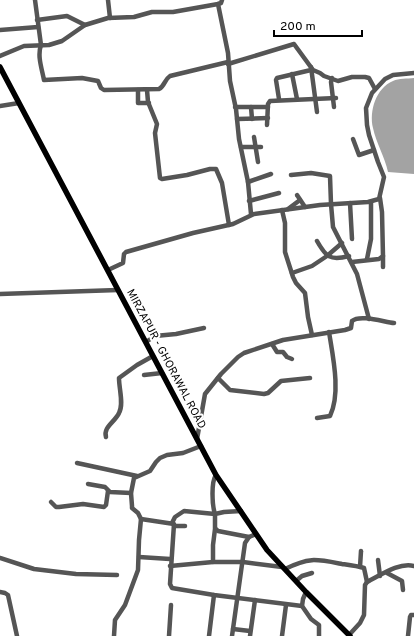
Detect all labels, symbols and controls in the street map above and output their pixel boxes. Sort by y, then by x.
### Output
scale bar [274,12,362,38]
text: 200 m [280,19,316,35]
street label: MIRZAPUR - GHORAWAL ROAD [123,287,209,431]

